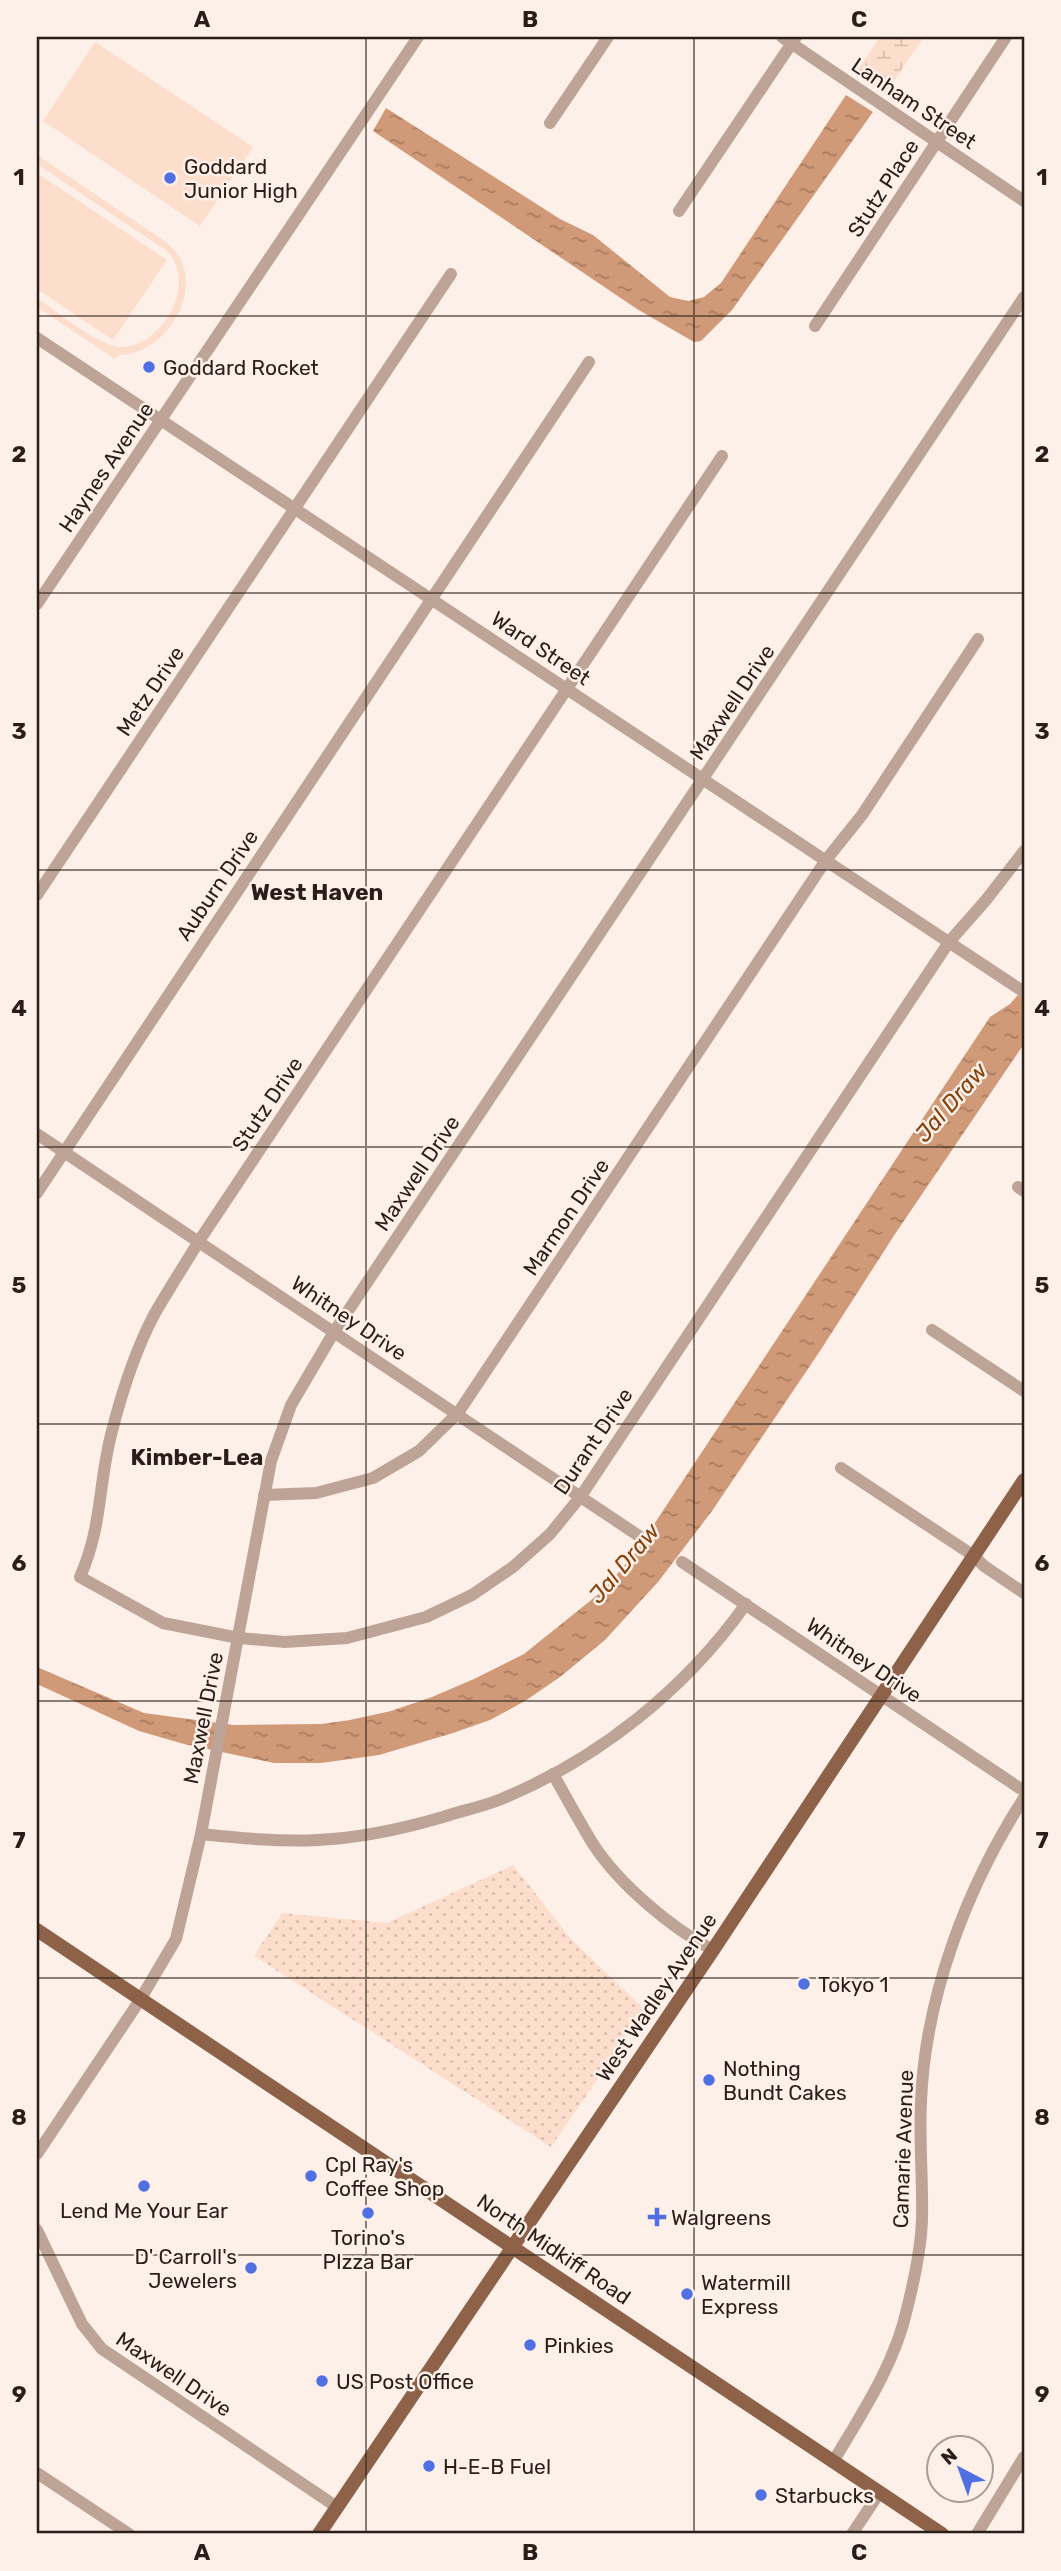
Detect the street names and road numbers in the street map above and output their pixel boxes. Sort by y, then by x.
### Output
street label: Lanham Street [847,52,981,154]
street label: Stutz Place [842,134,924,242]
street label: Haynes Avenue [53,397,159,537]
street label: Ward Street [487,606,595,690]
street label: Maxwell Drive [684,640,780,764]
street label: Metz Drive [111,641,189,741]
street label: Auburn Drive [171,825,263,945]
street label: Stutz Drive [226,1052,308,1156]
street label: Maxwell Drive [369,1111,465,1235]
street label: Marmon Drive [518,1154,614,1280]
street label: Whitney Drive [287,1270,411,1366]
street label: Durant Drive [548,1383,638,1499]
street label: Whitney Drive [802,1612,926,1708]
street label: Maxwell Drive [178,1650,228,1786]
street label: West Wadley Avenue [590,1908,722,2086]
street label: Camarie Avenue [888,2069,918,2229]
street label: North Midkiff Road [472,2188,636,2310]
street label: Maxwell Drive [112,2326,236,2422]

